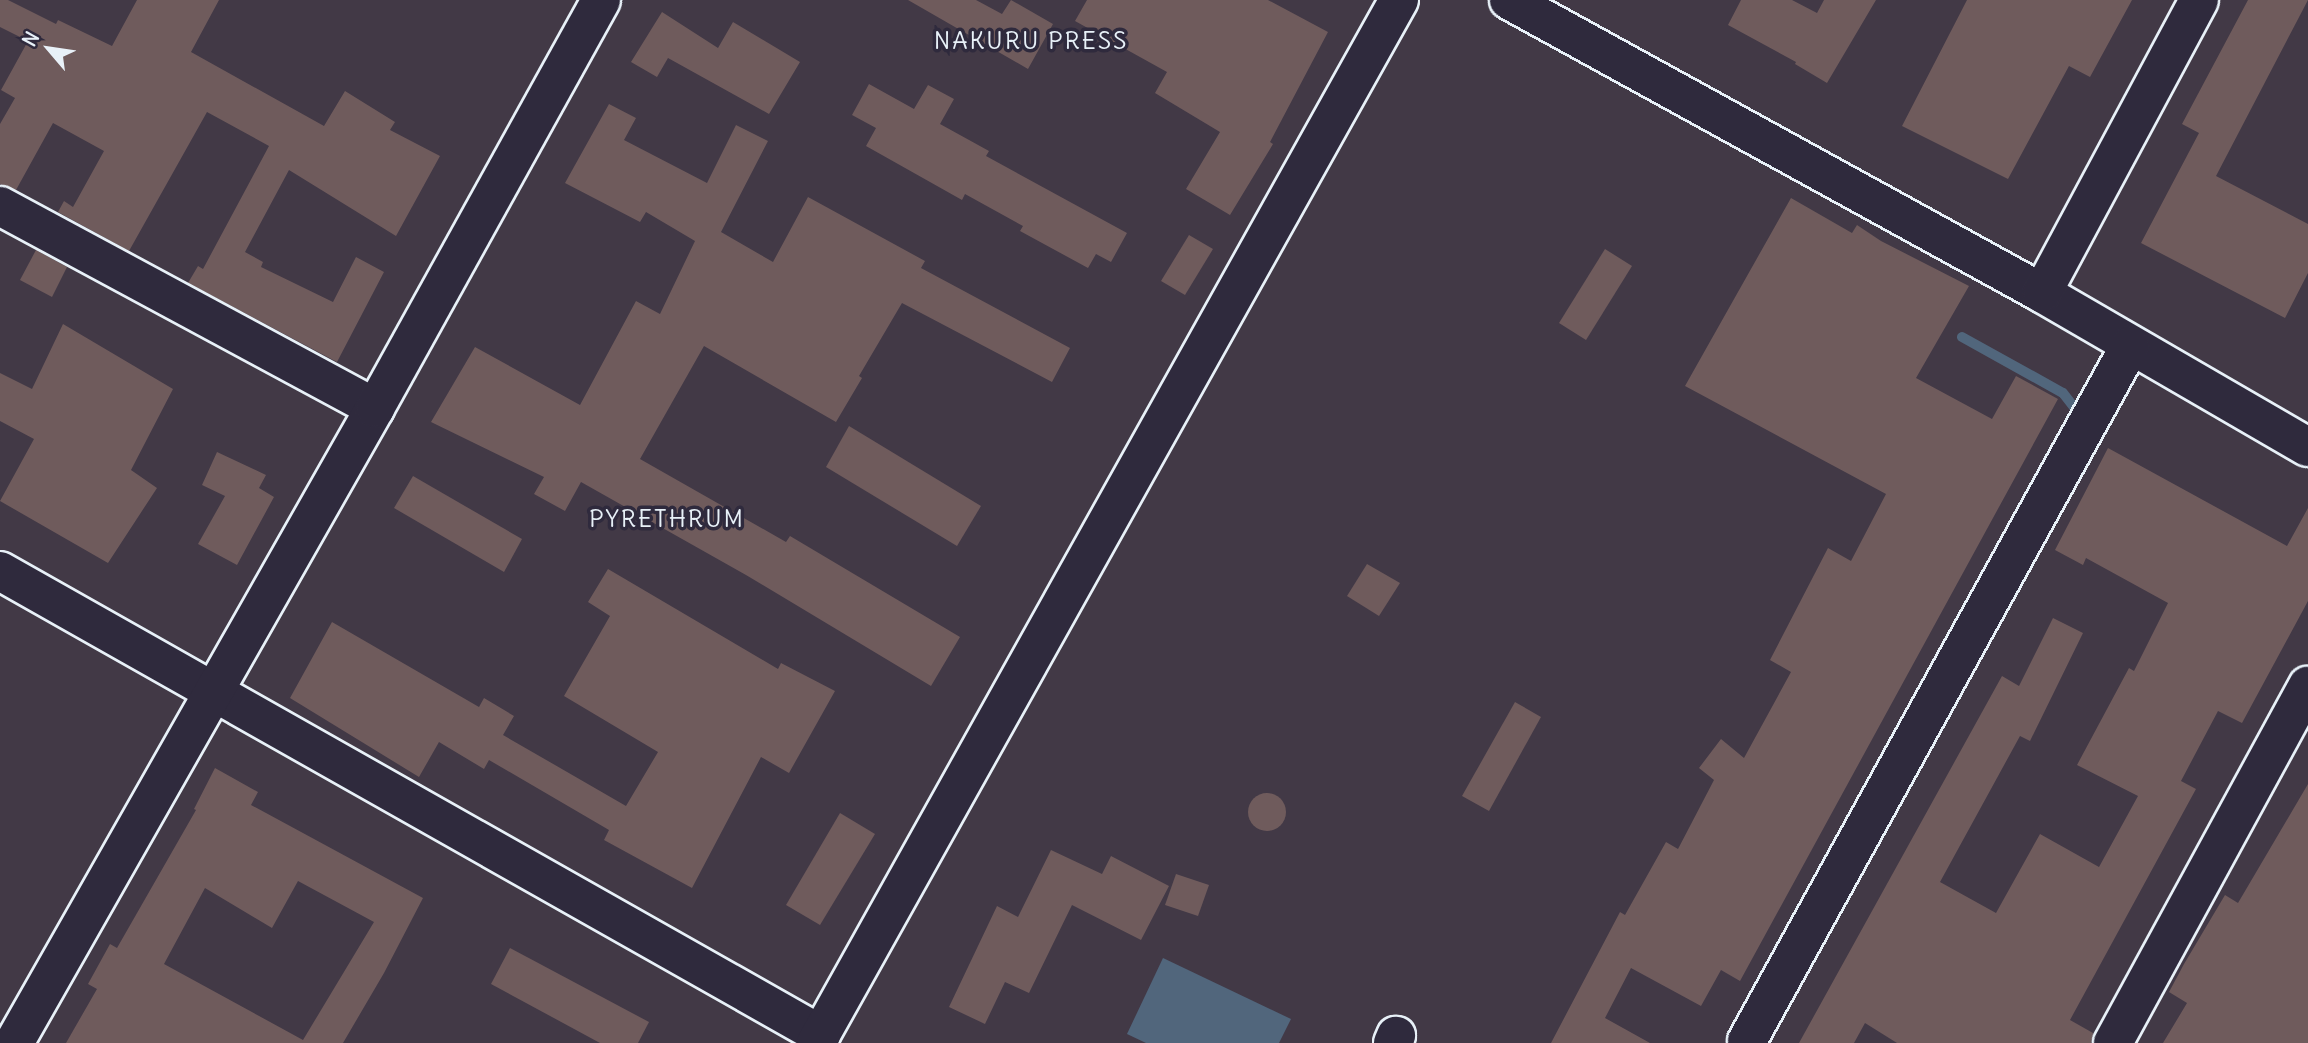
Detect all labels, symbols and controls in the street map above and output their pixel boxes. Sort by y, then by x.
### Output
north arrow [14,14,84,84]
text: N [17,27,44,50]
district label: NAKURU PRESS [935,27,1127,55]
district label: PYRETHRUM [590,505,744,533]

